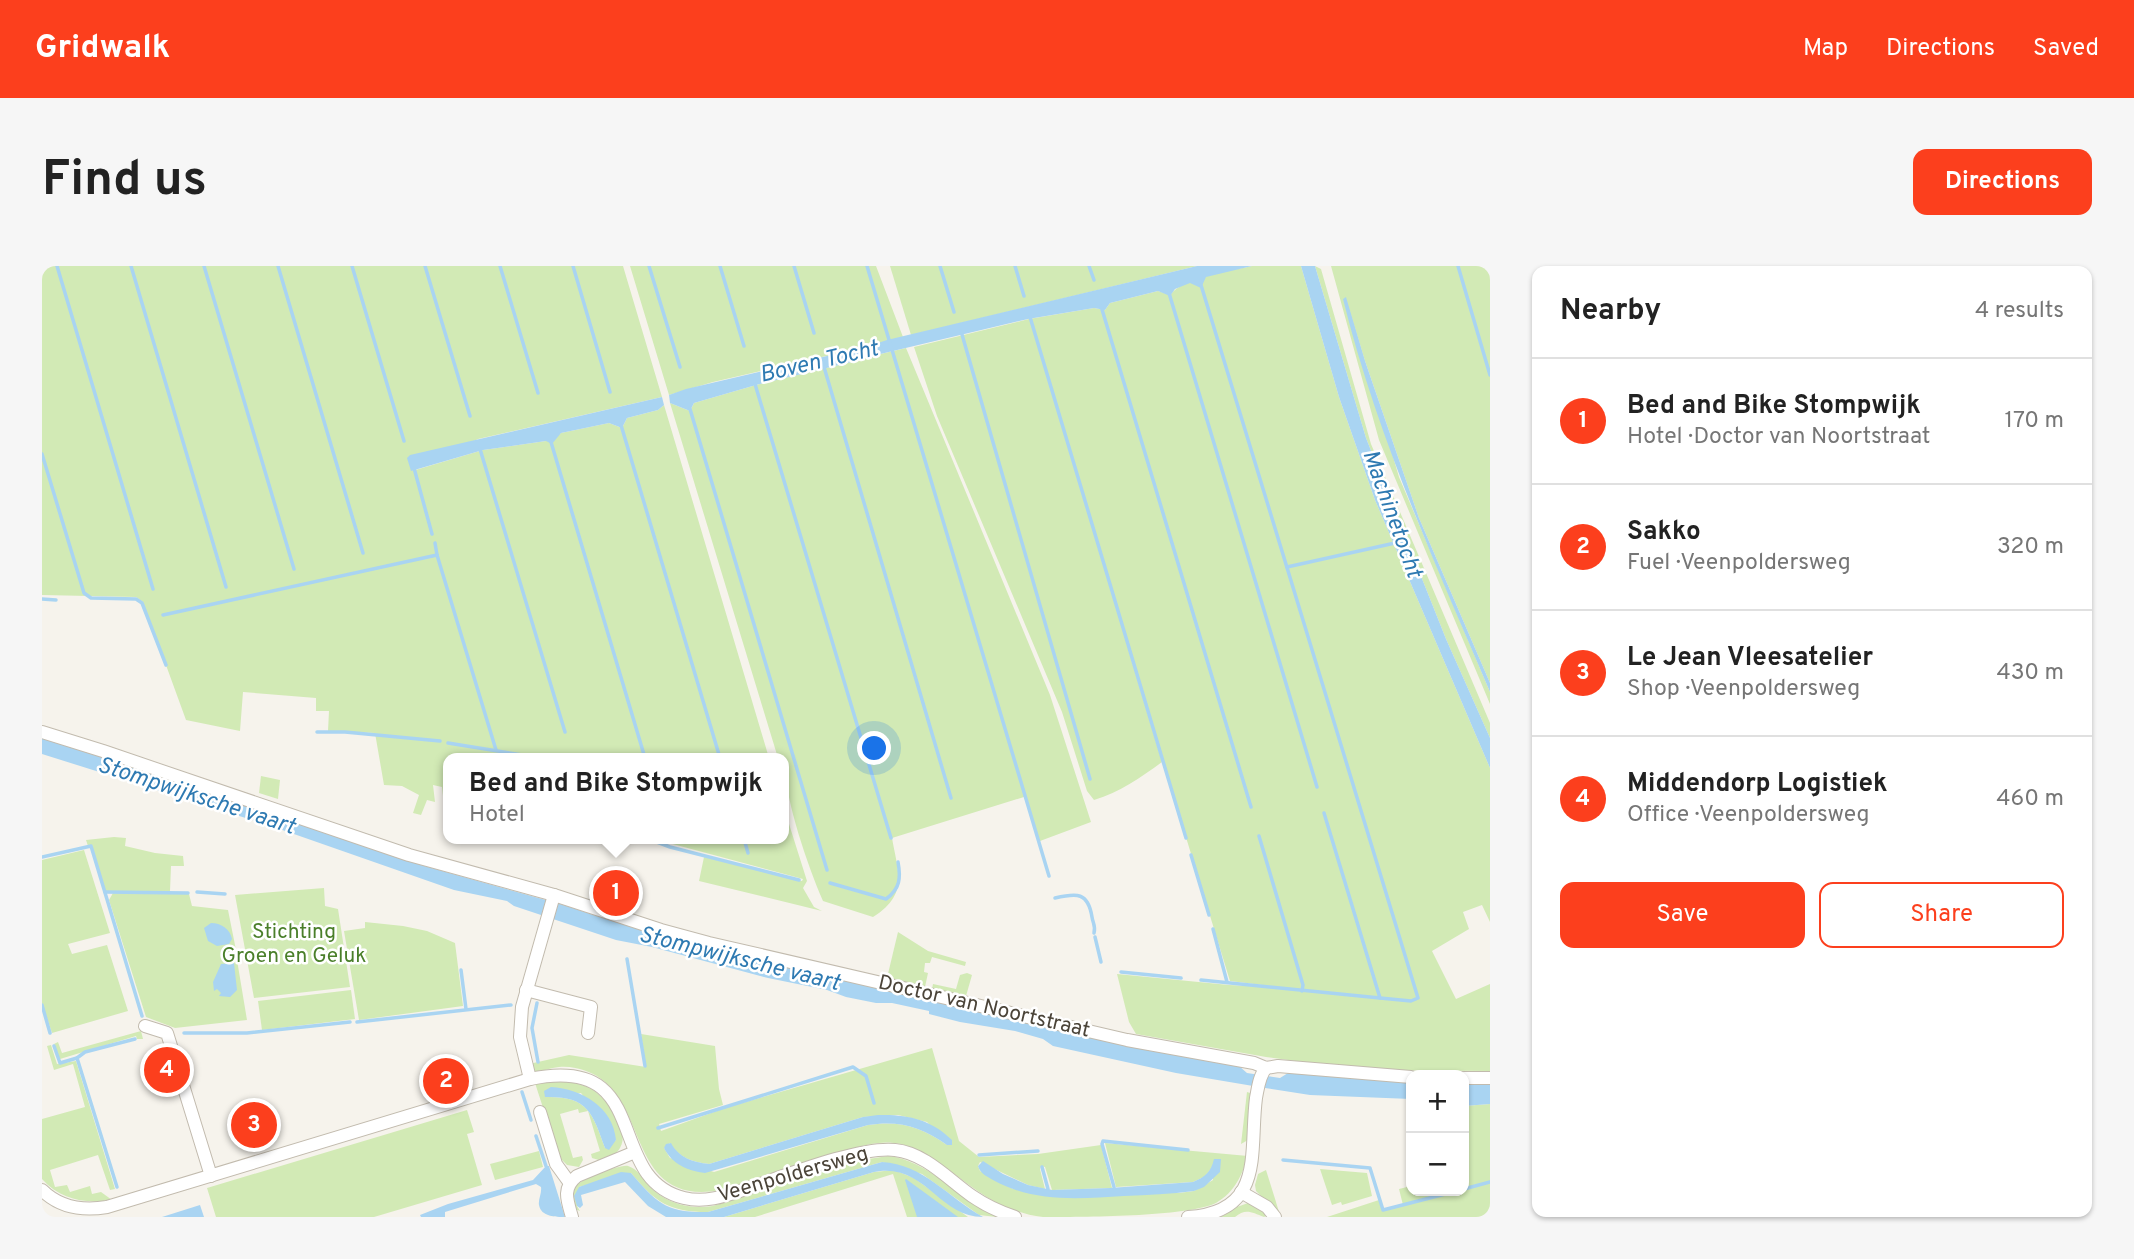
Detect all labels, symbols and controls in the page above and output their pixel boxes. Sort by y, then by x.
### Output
text: Gridwalk [35,28,170,70]
text: Map [1803,34,1848,64]
text: Directions [1886,34,1995,64]
text: Saved [2033,34,2099,64]
button: Directions [1913,149,2092,215]
text: Find us [42,151,207,213]
text: Nearby [1560,293,1661,330]
text: 4 results [1975,297,2064,326]
water label: Boven Tocht [757,335,883,391]
text: Bed and Bike Stompwijk [1627,390,1921,423]
text: 1 [1578,407,1588,436]
text: 170 m [2005,407,2064,436]
text: Hotel · Doctor van Noortstraat [1627,423,1930,452]
water label: Machinetocht [1354,446,1428,584]
text: Sakko [1627,516,1701,549]
text: 2 [1576,533,1590,562]
text: 320 m [1997,533,2064,562]
text: Fuel · Veenpoldersweg [1627,549,1851,578]
text: Le Jean Vleesatelier [1627,642,1873,675]
text: 3 [1576,659,1590,688]
text: 430 m [1996,659,2064,688]
text: Shop · Veenpoldersweg [1627,675,1860,704]
your location [857,731,891,765]
water label: Stompwijksche vaart [94,751,300,843]
popup [443,753,789,844]
text: Bed and Bike Stompwijk [469,768,763,801]
text: Middendorp Logistiek [1627,768,1887,801]
text: 4 [1576,785,1590,814]
text: 460 m [1996,785,2064,814]
text: Hotel [469,801,525,830]
text: Office · Veenpoldersweg [1627,801,1870,830]
pin: 1 [593,867,639,919]
button: Save [1560,882,1805,948]
button: Share [1819,882,2064,948]
park label: Stichting Groen en Geluk [222,919,366,970]
water label: Stompwijksche vaart [636,921,844,999]
street label: Doctor van Noortstraat [876,970,1092,1044]
pin: 4 [144,1044,190,1096]
pin: 2 [423,1055,469,1107]
map controls [1406,1070,1469,1196]
button: + [1406,1070,1469,1133]
pin: 3 [231,1099,277,1151]
button: − [1406,1133,1469,1196]
street label: Veenpoldersweg [714,1141,872,1209]

